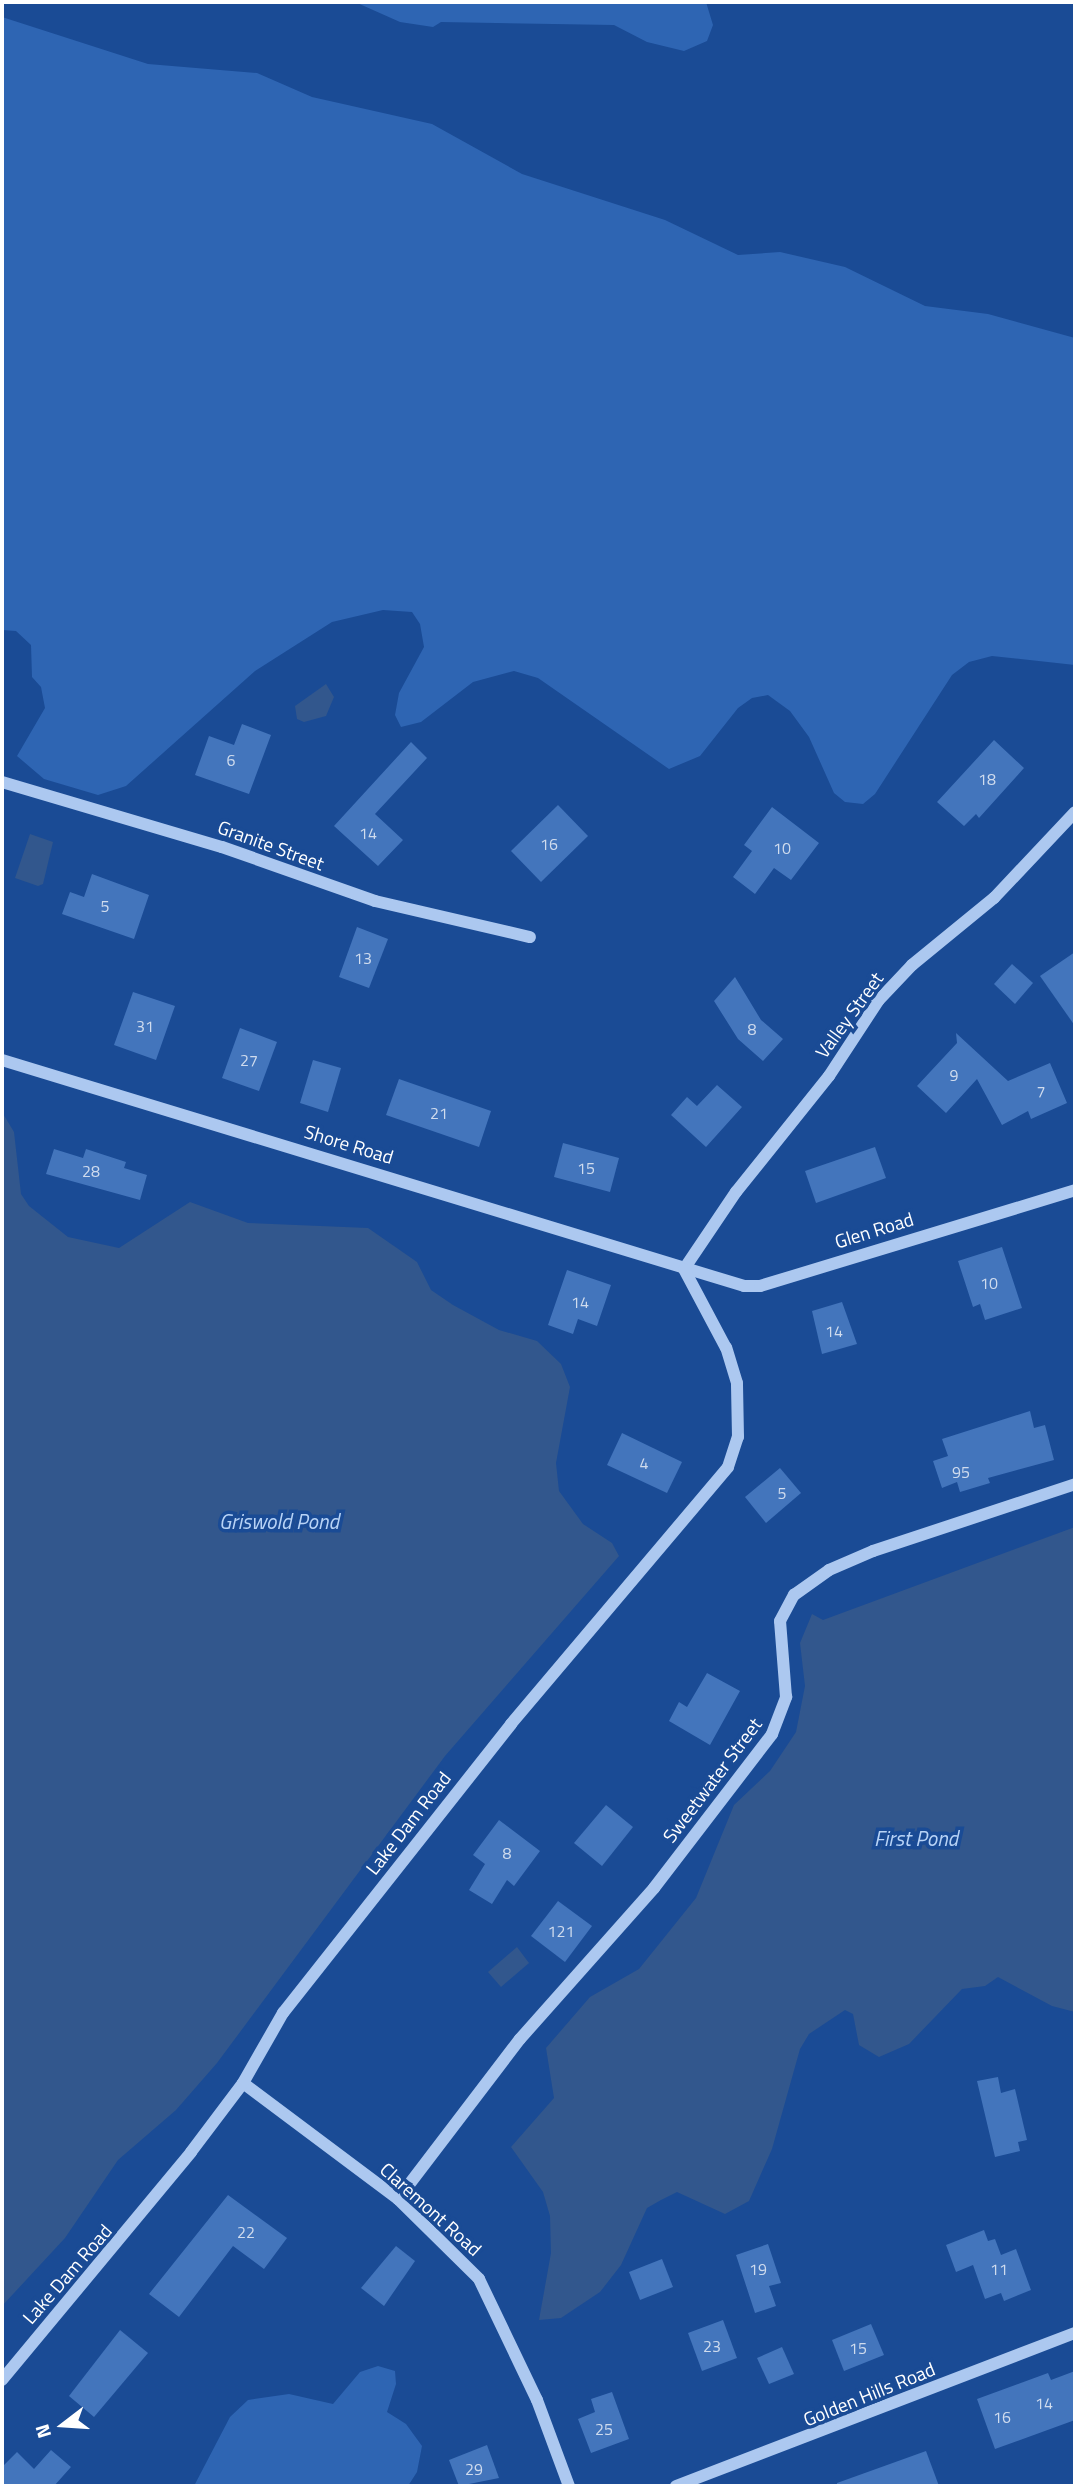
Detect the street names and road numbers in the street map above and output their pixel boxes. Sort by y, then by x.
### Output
street label: Granite Street [215,815,327,875]
street label: Valley Street [810,968,888,1062]
street label: Shore Road [302,1120,396,1168]
street label: Glen Road [832,1207,916,1253]
street label: Sweetwater Street [658,1713,766,1847]
street label: Lake Dam Road [361,1767,455,1879]
street label: Claremont Road [376,2158,486,2260]
street label: Lake Dam Road [18,2220,116,2328]
street label: Golden Hills Road [800,2357,938,2431]

